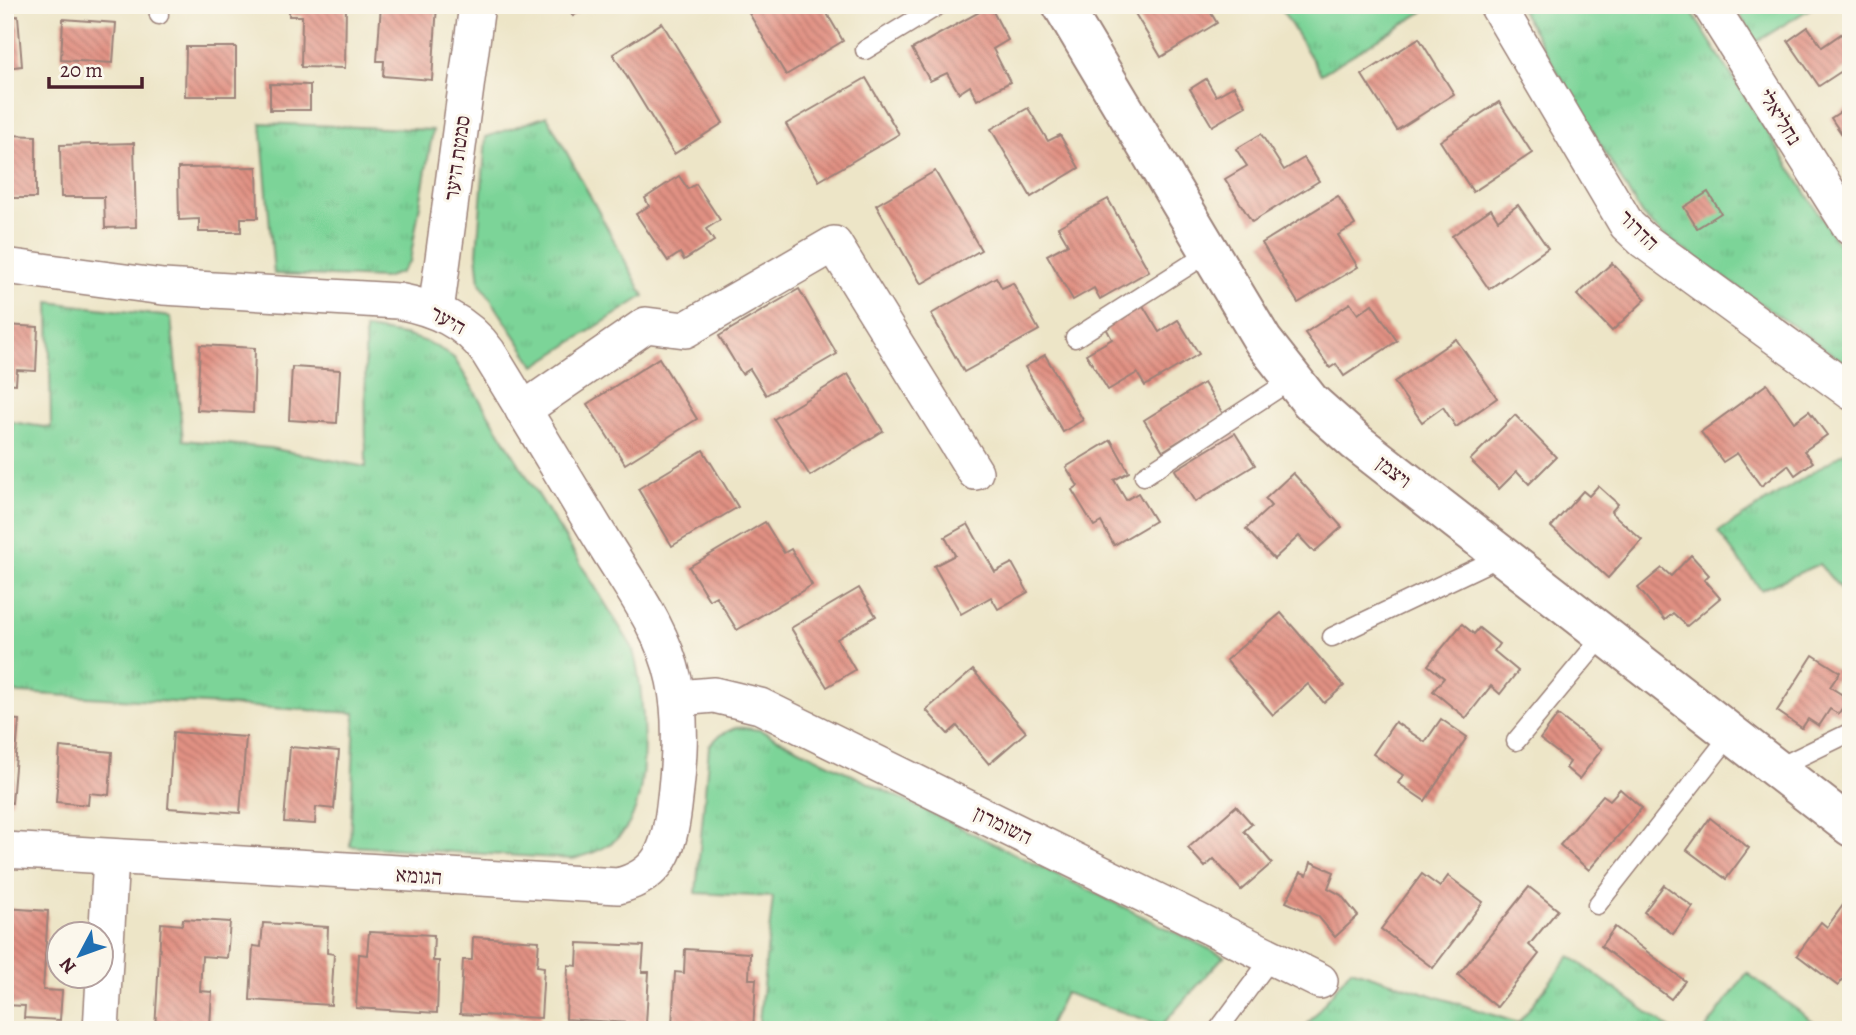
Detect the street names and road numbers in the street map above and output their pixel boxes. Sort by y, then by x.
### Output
street label: נחליאלי [1752,84,1808,150]
street label: סמטת היער [437,113,477,203]
street label: הדרור [1613,204,1665,256]
street label: היער [425,299,471,341]
street label: ויצמן [1371,449,1417,495]
street label: השומרון [969,799,1037,851]
street label: הגומא [395,860,443,892]

